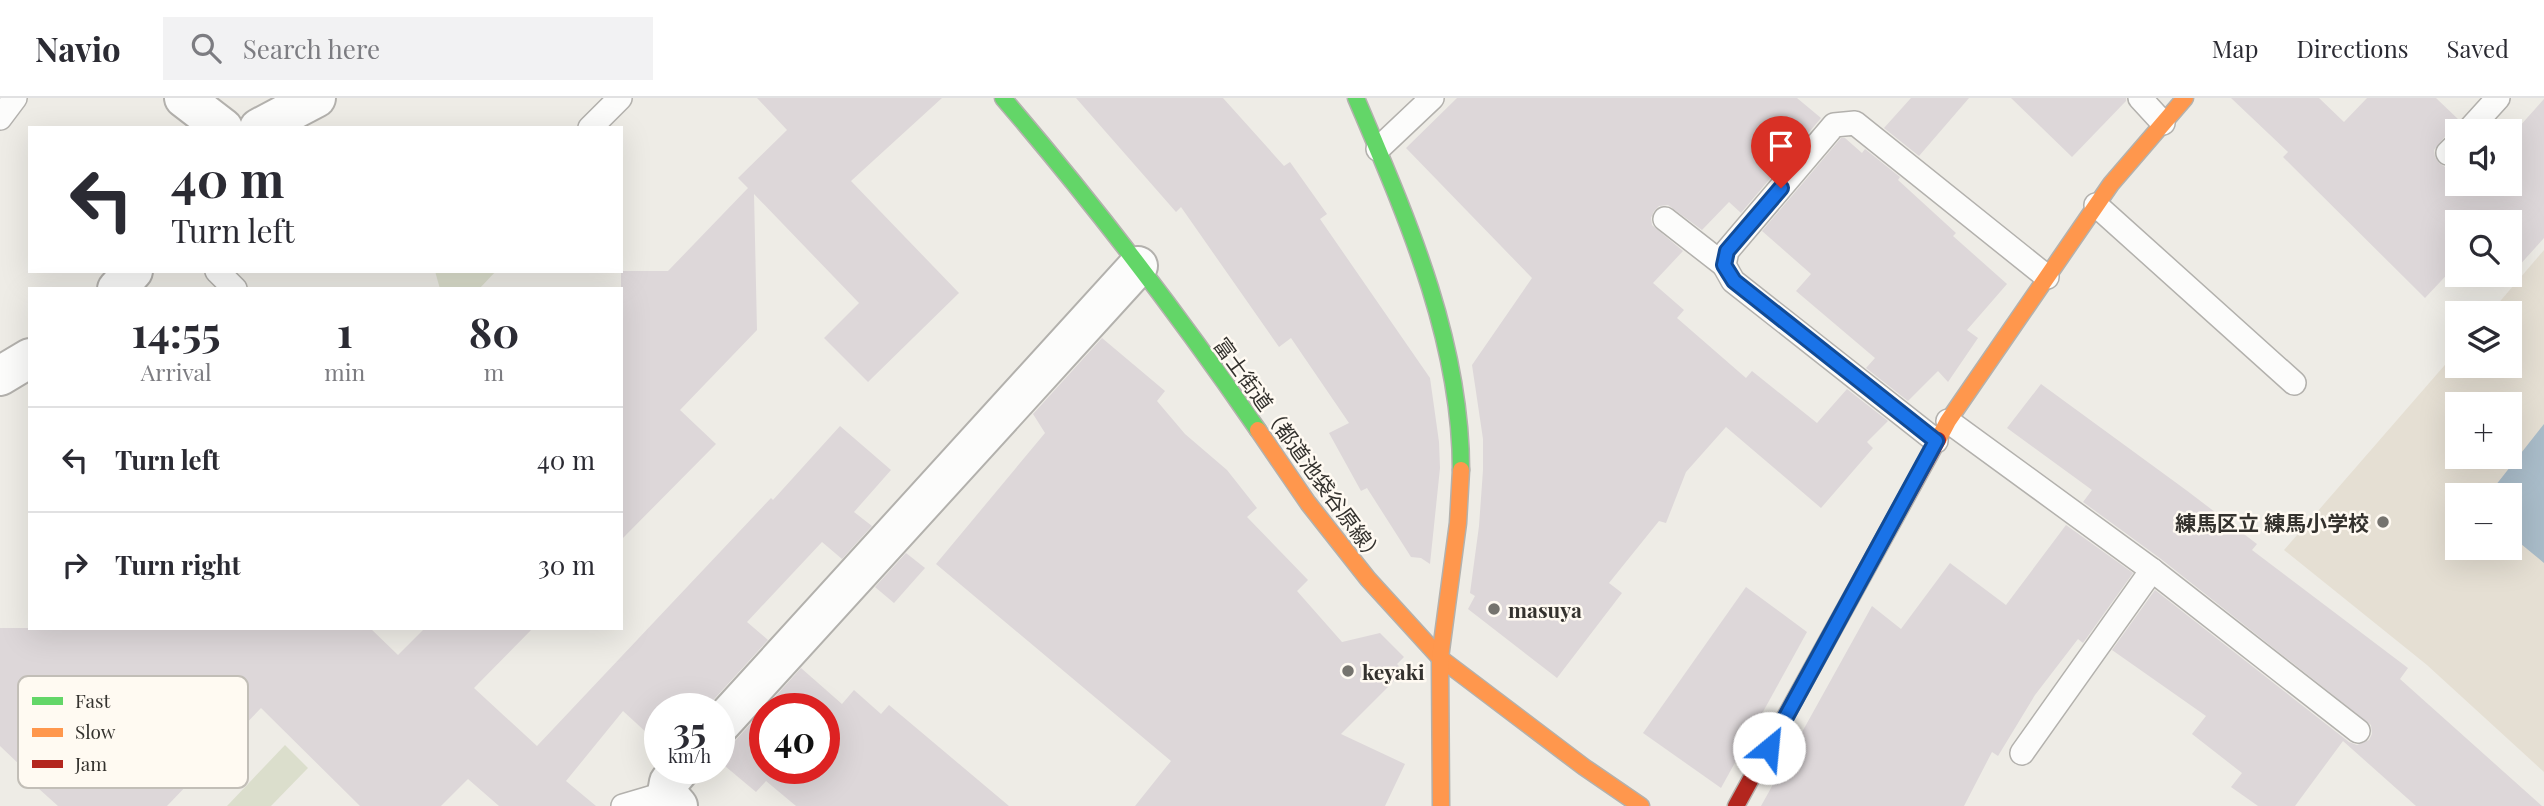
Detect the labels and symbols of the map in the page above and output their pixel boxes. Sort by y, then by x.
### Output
pin [1751,116,1811,188]
street label: 富士街道（都道池袋谷原線） [1208,331,1392,569]
place label: 練馬区立 練馬小学校 [2175,508,2369,536]
marker: 練馬区立 練馬小学校 [2375,514,2391,530]
place label: masuya [1508,595,1582,623]
marker: masuya [1486,601,1502,617]
place label: keyaki [1362,657,1425,685]
marker: keyaki [1340,663,1356,679]
legend [18,676,248,788]
text: Fast [75,687,111,713]
speed limit sign: 40 [749,693,840,784]
position arrow [1732,711,1806,785]
text: Slow [75,718,116,744]
text: Jam [74,750,107,776]

